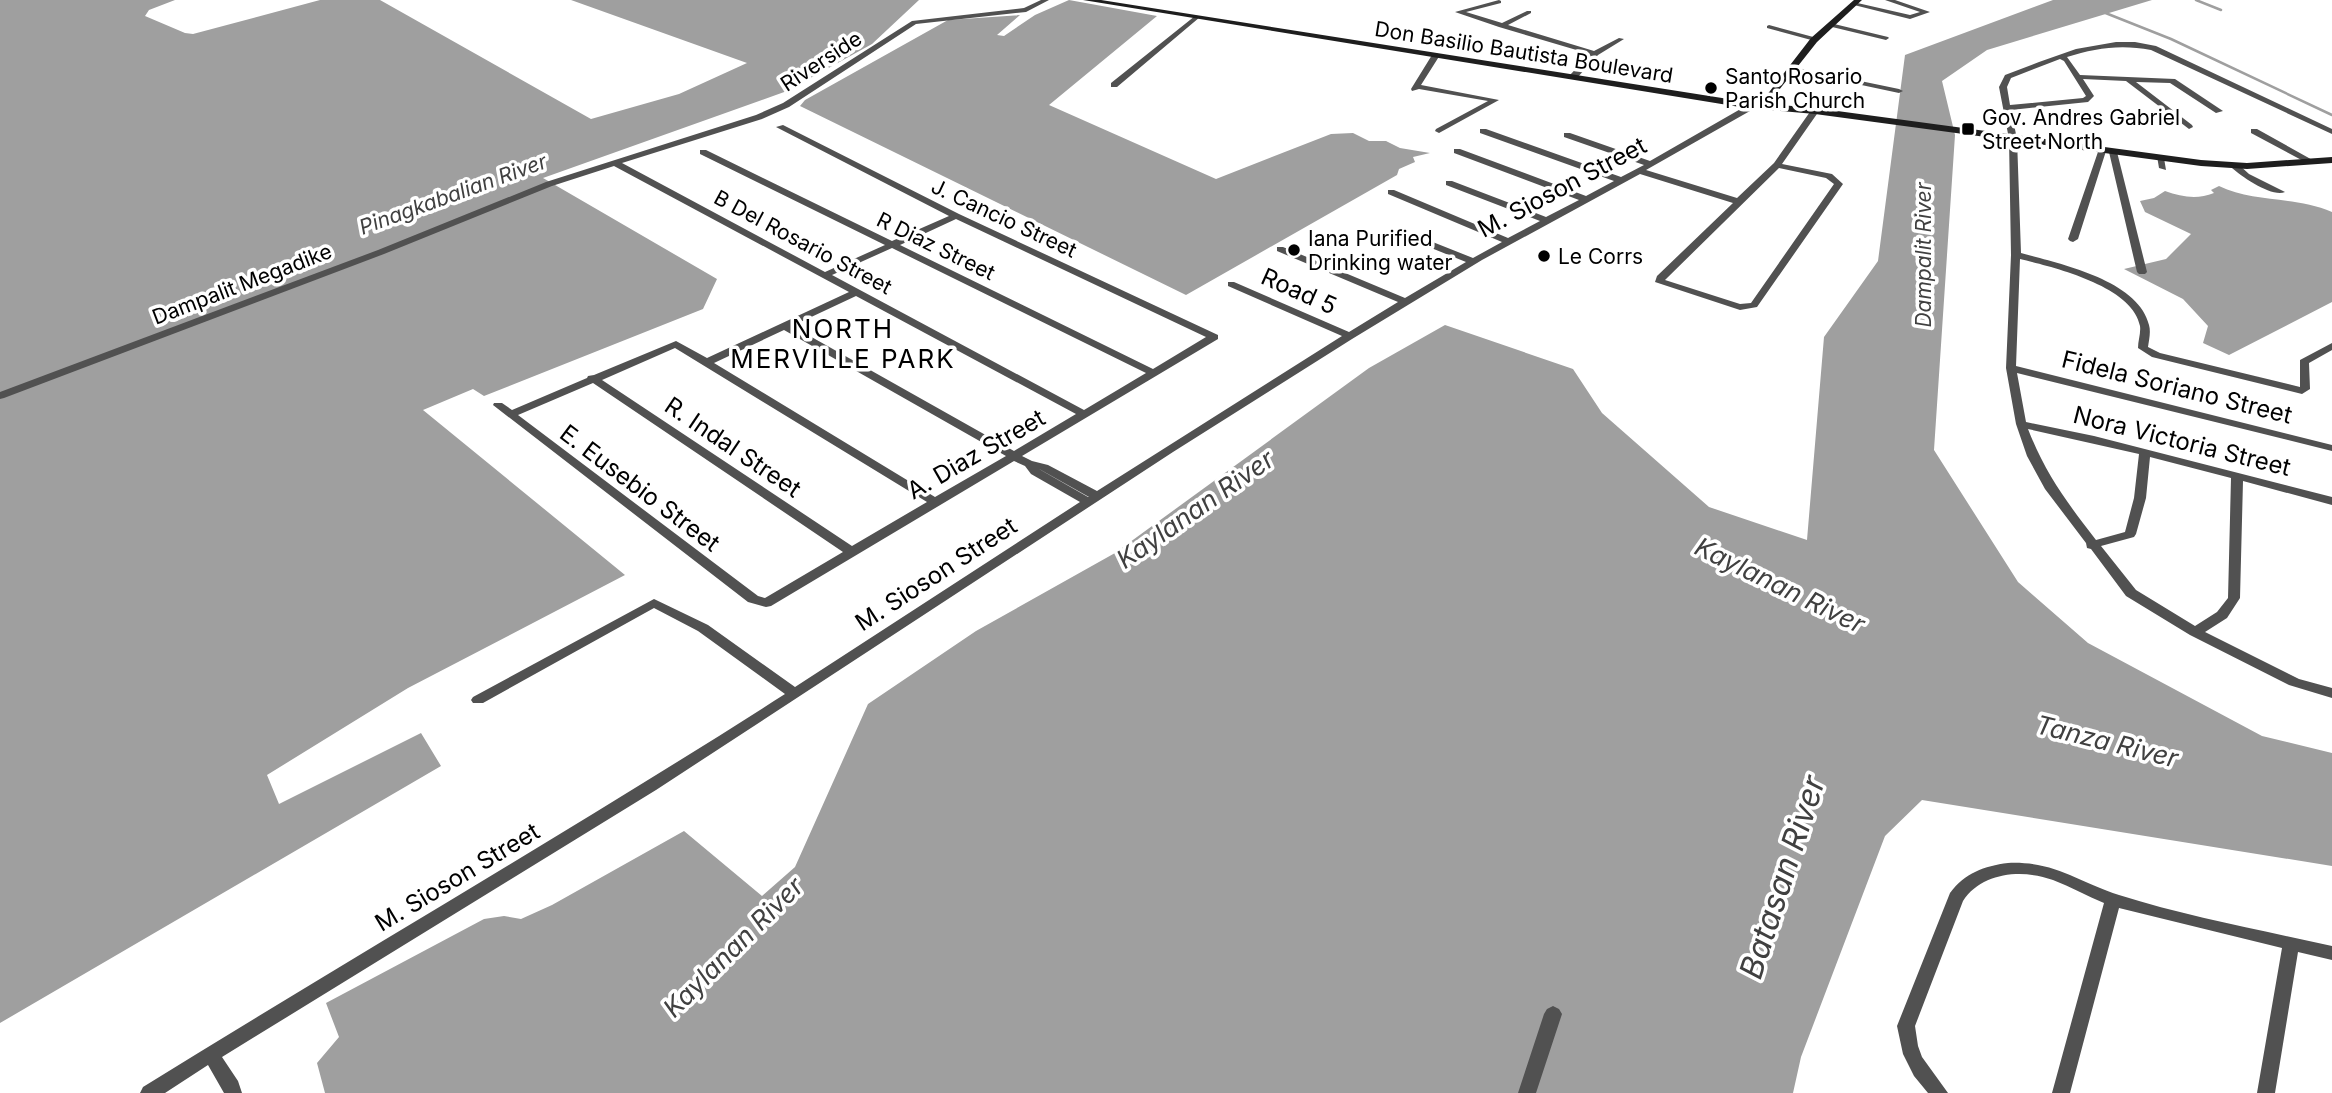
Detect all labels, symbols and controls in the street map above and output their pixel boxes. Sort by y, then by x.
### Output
street label: Don Basilio Bautista Boulevard [1373,16,1675,88]
street label: Riverside [776,26,866,96]
place label: Santo Rosario Parish Church [1725,64,1865,113]
marker: Santo Rosario Parish Church [1703,80,1719,96]
place label: Gov. Andres Gabriel Street North [1982,105,2180,154]
marker: Gov. Andres Gabriel Street North [1960,121,1976,137]
street label: M. Sioson Street [1473,130,1651,244]
water label: Pinagkabalian River [356,148,551,240]
street label: J. Cancio Street [927,173,1081,263]
water label: Dampalit River [1911,181,1936,328]
street label: B Del Rosario Street [710,185,896,300]
street label: R Diaz Street [873,207,999,285]
place label: Iana Purified Drinking water [1308,226,1453,275]
street label: Dampalit Megadike [149,238,335,330]
marker: Iana Purified Drinking water [1286,242,1302,258]
place label: Le Corrs [1558,244,1643,269]
marker: Le Corrs [1536,248,1552,264]
street label: Road 5 [1257,262,1341,320]
district label: NORTH MERVILLE PARK [730,313,956,374]
street label: Fidela Soriano Street [2059,344,2295,430]
street label: R. Indal Street [659,391,807,503]
street label: Nora Victoria Street [2070,400,2294,482]
street label: A. Diaz Street [902,403,1050,505]
street label: E. Eusebio Street [554,418,726,558]
water label: Kaylanan River [1110,443,1281,575]
street label: M. Sioson Street [850,511,1022,637]
water label: Kaylanan River [1690,531,1871,640]
water label: Tanza River [2033,708,2182,774]
water label: Batasan River [1731,770,1833,983]
street label: M. Sioson Street [370,816,545,937]
water label: Kaylanan River [657,870,810,1023]

